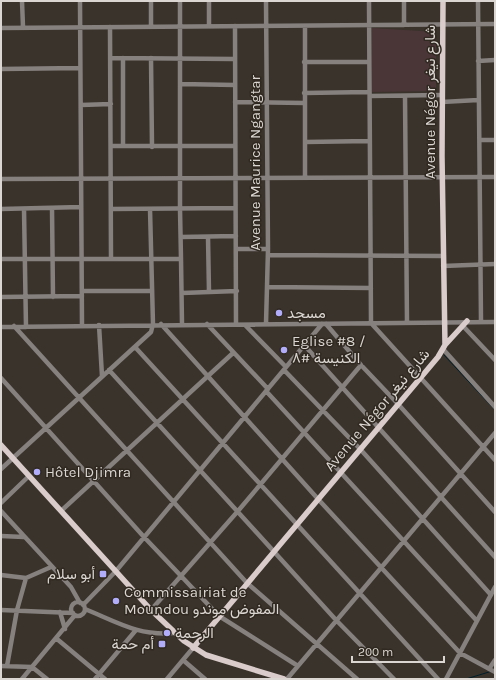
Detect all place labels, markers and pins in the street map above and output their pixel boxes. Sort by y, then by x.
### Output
place label: مسجد [287,304,326,322]
marker: مسجد [274,308,284,318]
place label: Eglise #8 / الكنيسة #٨ [292,332,365,367]
marker: Eglise #8 / الكنيسة #٨ [279,345,289,355]
place label: Hôtel Djimra [45,463,131,481]
marker: Hôtel Djimra [32,467,42,477]
place label: أبو سلام [47,565,96,584]
marker: أبو سلام [98,569,108,579]
place label: Commissairiat de Moundou المفوض موندو [124,583,279,619]
marker: Commissairiat de Moundou المفوض موندو [111,596,121,606]
place label: الرحمة [175,624,214,642]
marker: الرحمة [162,628,172,638]
place label: أم حمة [112,635,155,654]
marker: أم حمة [157,639,167,649]

